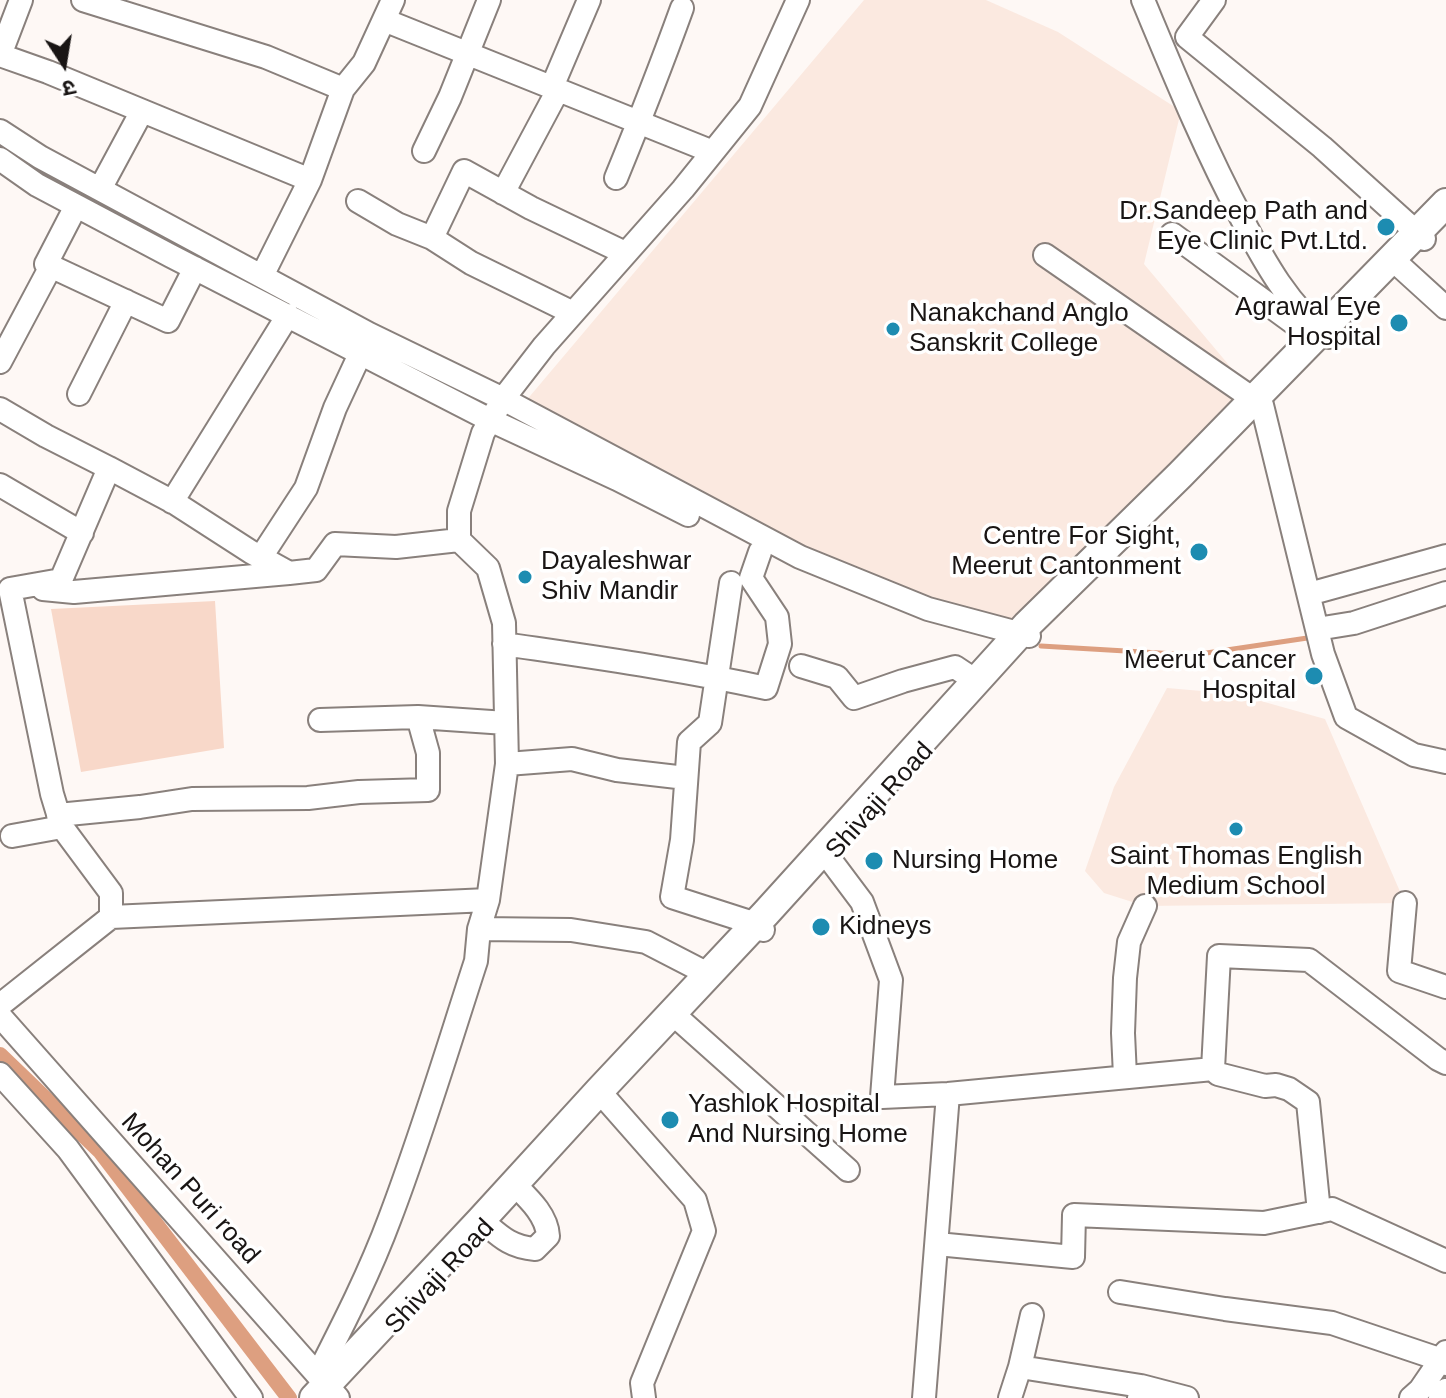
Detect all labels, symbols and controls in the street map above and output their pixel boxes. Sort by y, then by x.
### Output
north arrow [24,24,104,104]
text: उ [60,74,78,102]
place label: Dr.Sandeep Path and Eye Clinic Pvt.Ltd. [1119,196,1368,258]
marker: Dr.Sandeep Path and Eye Clinic Pvt.Ltd. [1375,216,1397,238]
place label: Agrawal Eye Hospital [1235,292,1381,354]
place label: Nanakchand Anglo Sanskrit College [909,298,1129,360]
marker: Agrawal Eye Hospital [1388,312,1410,334]
marker: Nanakchand Anglo Sanskrit College [884,320,902,338]
place label: Centre For Sight, Meerut Cantonment [951,521,1181,582]
marker: Centre For Sight, Meerut Cantonment [1188,541,1210,563]
place label: Dayaleshwar Shiv Mandir [541,546,691,608]
marker: Dayaleshwar Shiv Mandir [516,568,534,586]
place label: Meerut Cancer Hospital [1124,645,1296,706]
marker: Meerut Cancer Hospital [1303,665,1325,687]
street label: Shivaji Road [820,736,940,866]
marker: Saint Thomas English Medium School [1227,820,1245,838]
place label: Saint Thomas English Medium School [1110,841,1362,902]
place label: Nursing Home [892,845,1058,877]
marker: Nursing Home [863,850,885,872]
place label: Kidneys [839,911,931,943]
marker: Kidneys [810,916,832,938]
place label: Yashlok Hospital And Nursing Home [688,1089,908,1150]
street label: Mohan Puri road [114,1107,266,1271]
marker: Yashlok Hospital And Nursing Home [659,1109,681,1131]
street label: Shivaji Road [379,1213,501,1341]

